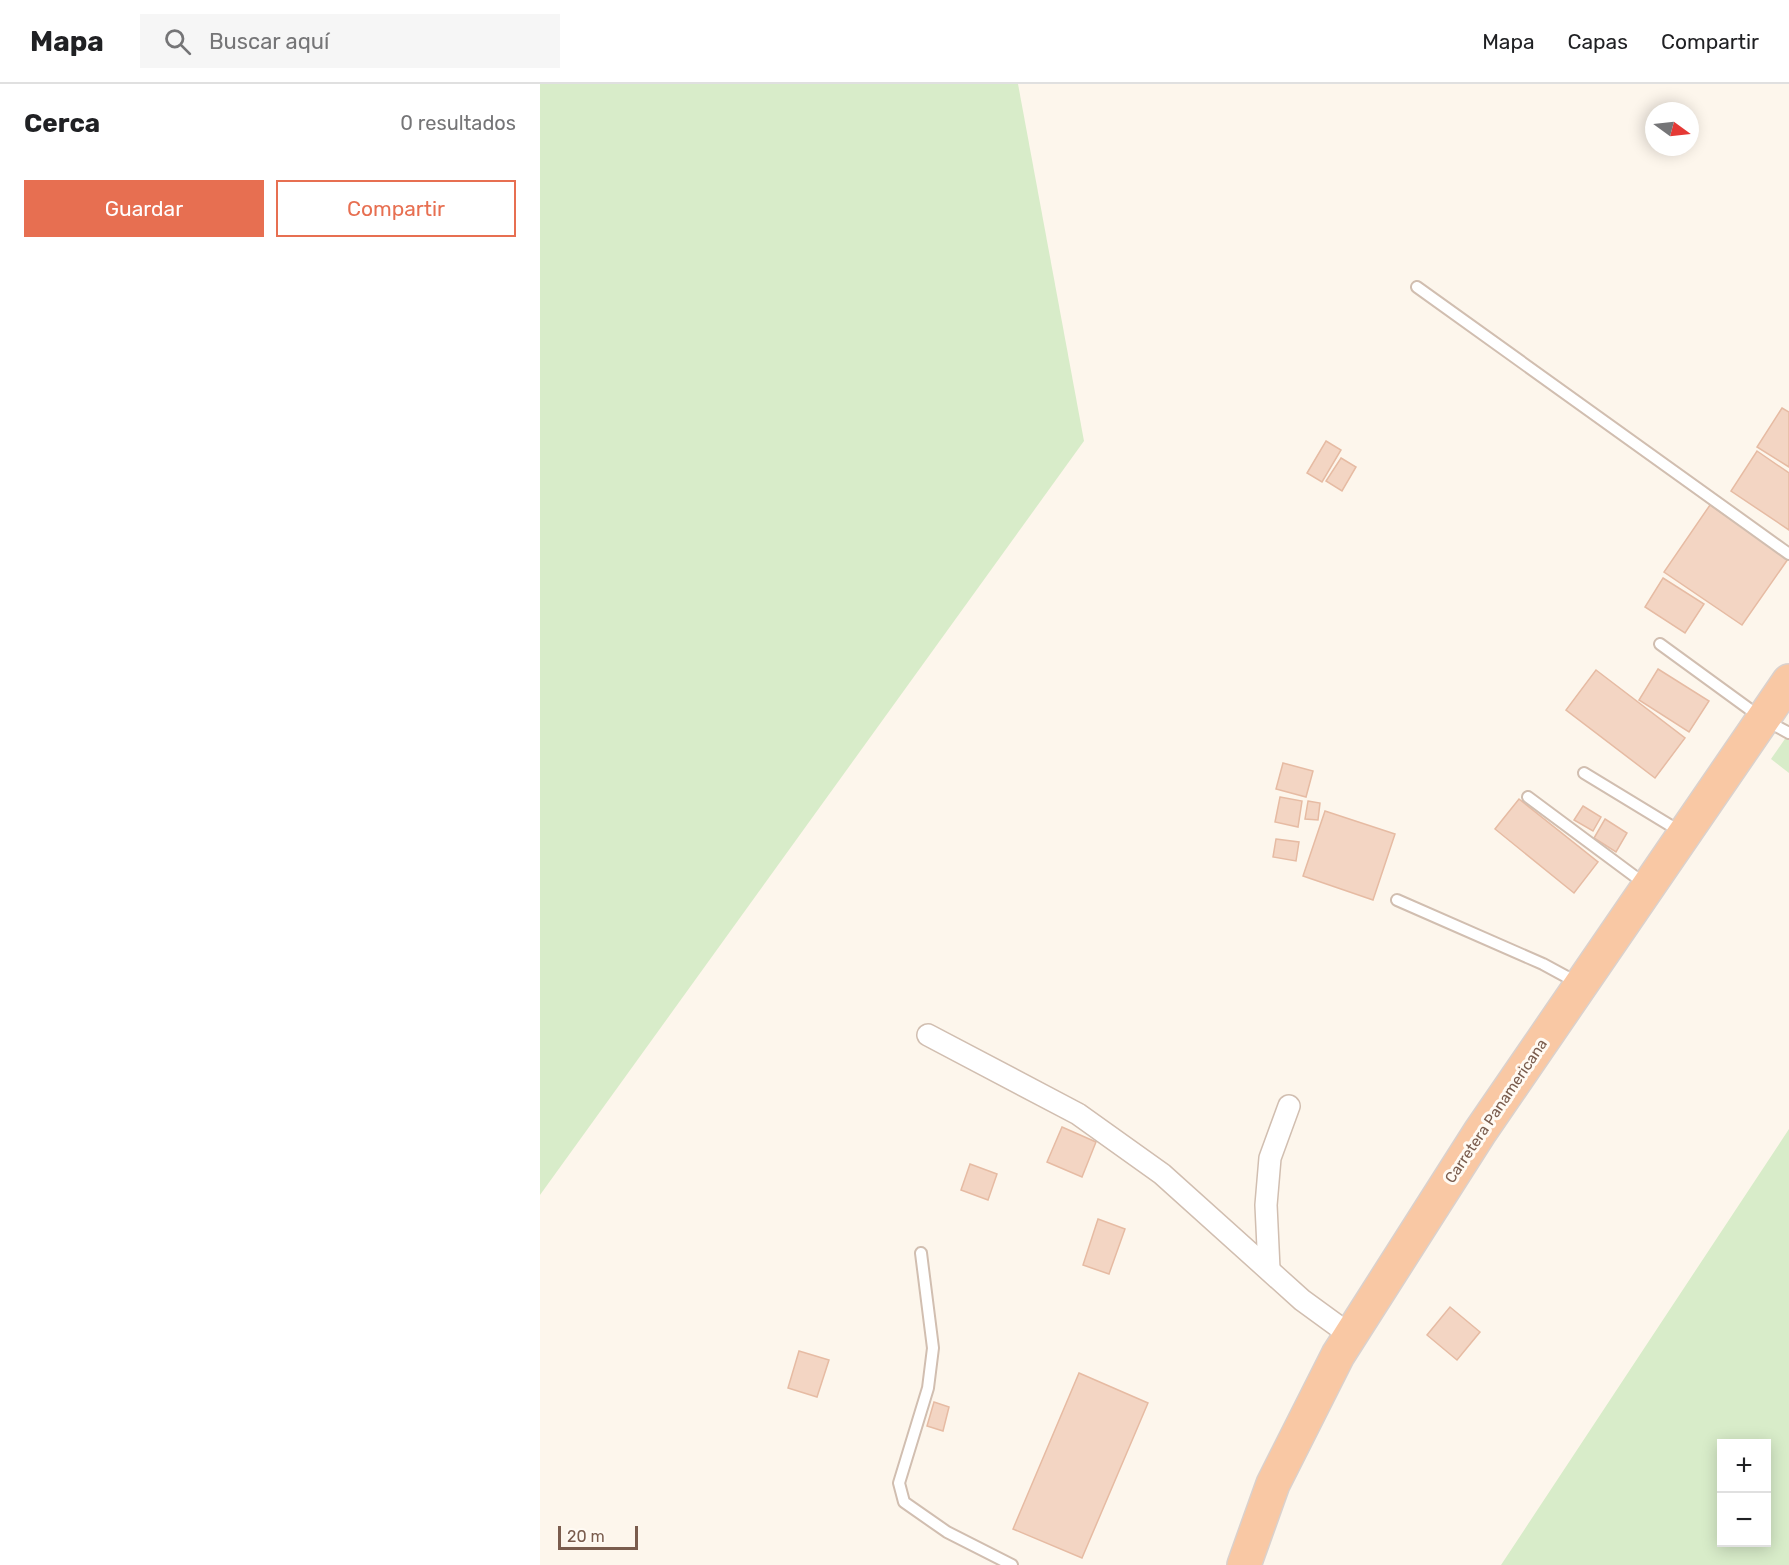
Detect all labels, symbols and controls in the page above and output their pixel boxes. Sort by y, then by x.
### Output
search box [140,14,560,68]
text: Mapa [30,25,104,58]
icon: search [161,25,194,58]
text: Buscar aquí [209,28,329,55]
text: Mapa [1482,29,1535,54]
text: Capas [1568,29,1628,54]
text: Compartir [1661,29,1759,54]
north arrow [1645,102,1699,156]
text: Cerca [24,108,100,139]
text: 0 resultados [400,111,516,135]
button: Guardar [24,180,264,237]
button: Compartir [276,180,516,237]
street label: Carretera Panamericana [1441,1036,1551,1186]
map controls [1717,1439,1771,1547]
button: + [1717,1439,1771,1493]
button: − [1717,1493,1771,1547]
scale bar [558,1523,638,1550]
text: 20 m [567,1527,605,1546]

